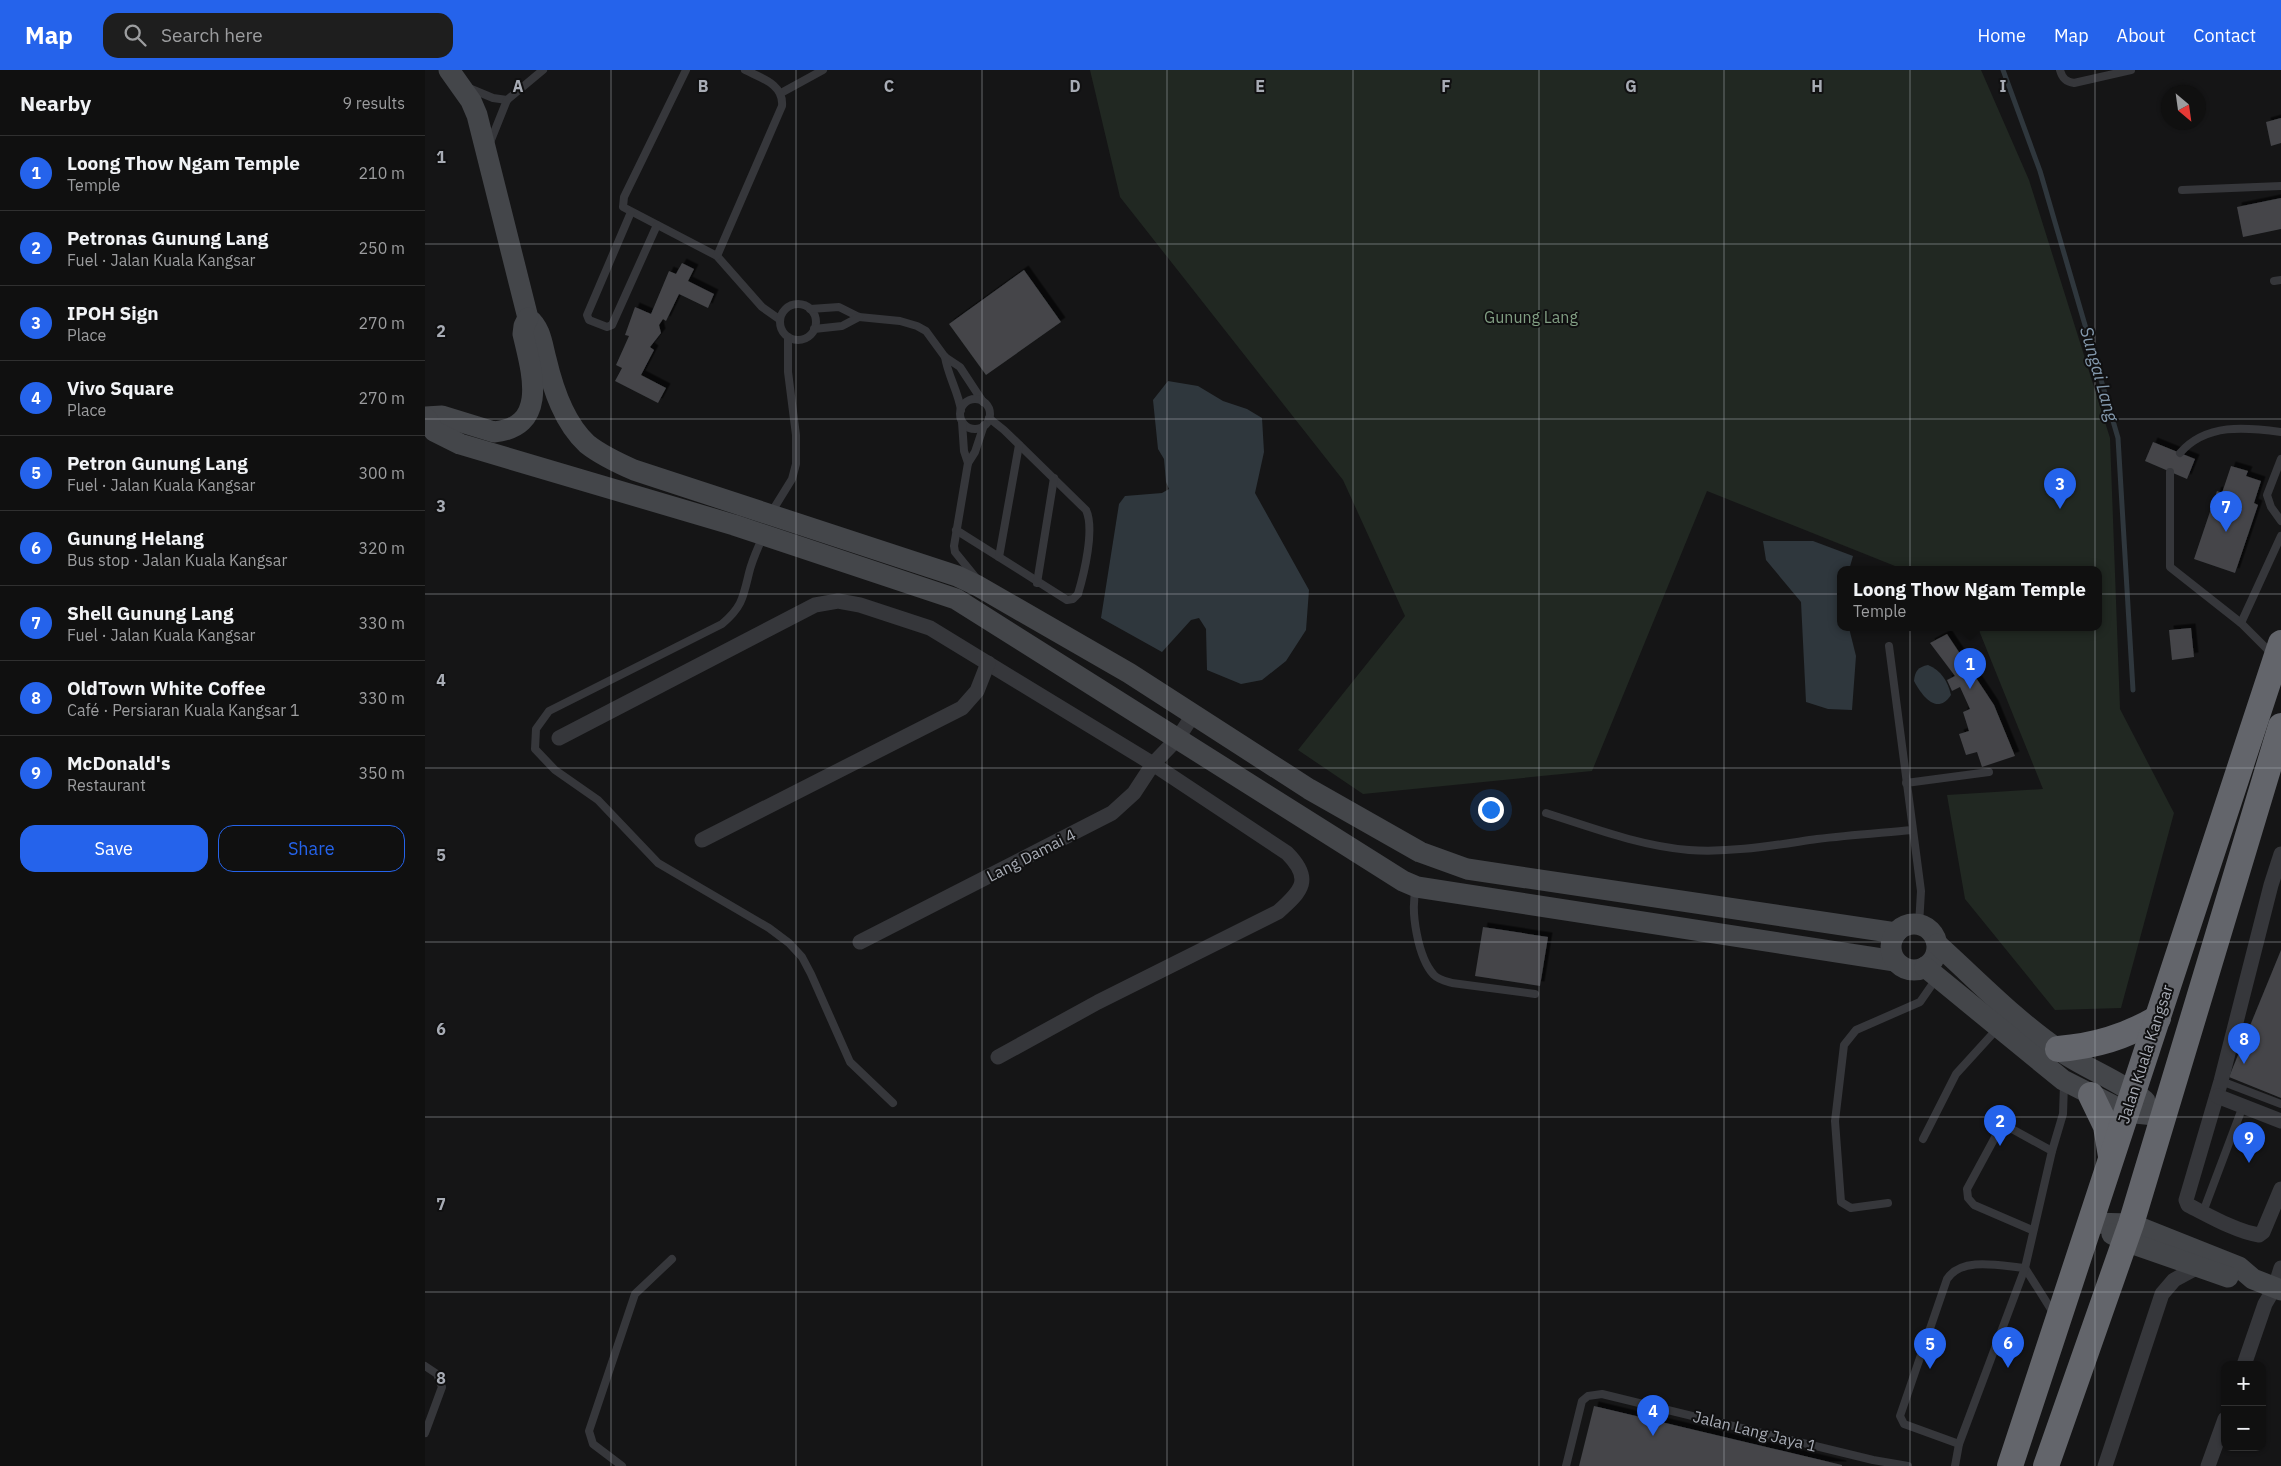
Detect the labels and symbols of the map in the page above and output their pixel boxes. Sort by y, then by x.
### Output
text: A [513,76,524,96]
text: B [698,76,709,96]
text: C [884,76,894,96]
text: D [1069,76,1081,96]
text: E [1255,76,1265,96]
text: F [1441,76,1451,96]
text: G [1625,76,1637,96]
text: H [1811,76,1823,96]
text: I [2000,76,2007,96]
north arrow [2161,85,2206,130]
text: 1 [436,147,446,167]
park label: Gunung Lang [1484,307,1578,327]
text: 2 [436,321,446,341]
water label: Sungai Lang [2075,324,2124,425]
pin: 3 [2044,468,2076,509]
pin: 7 [2210,491,2242,532]
text: 3 [436,496,446,516]
pin: 1 [1954,648,1986,689]
text: 4 [436,670,446,690]
your location [1478,797,1504,823]
street label: Lang Damai 4 [983,824,1079,886]
text: 5 [436,845,446,865]
street label: Jalan Kuala Kangsar [2113,982,2177,1126]
text: 6 [436,1019,446,1039]
pin: 8 [2228,1023,2260,1064]
pin: 2 [1984,1105,2016,1146]
pin: 9 [2233,1122,2265,1163]
text: 7 [436,1194,446,1214]
pin: 6 [1992,1327,2024,1368]
pin: 5 [1914,1328,1946,1369]
text: 8 [436,1368,446,1388]
pin: 4 [1637,1395,1669,1436]
street label: Jalan Lang Jaya 1 [1691,1406,1819,1456]

